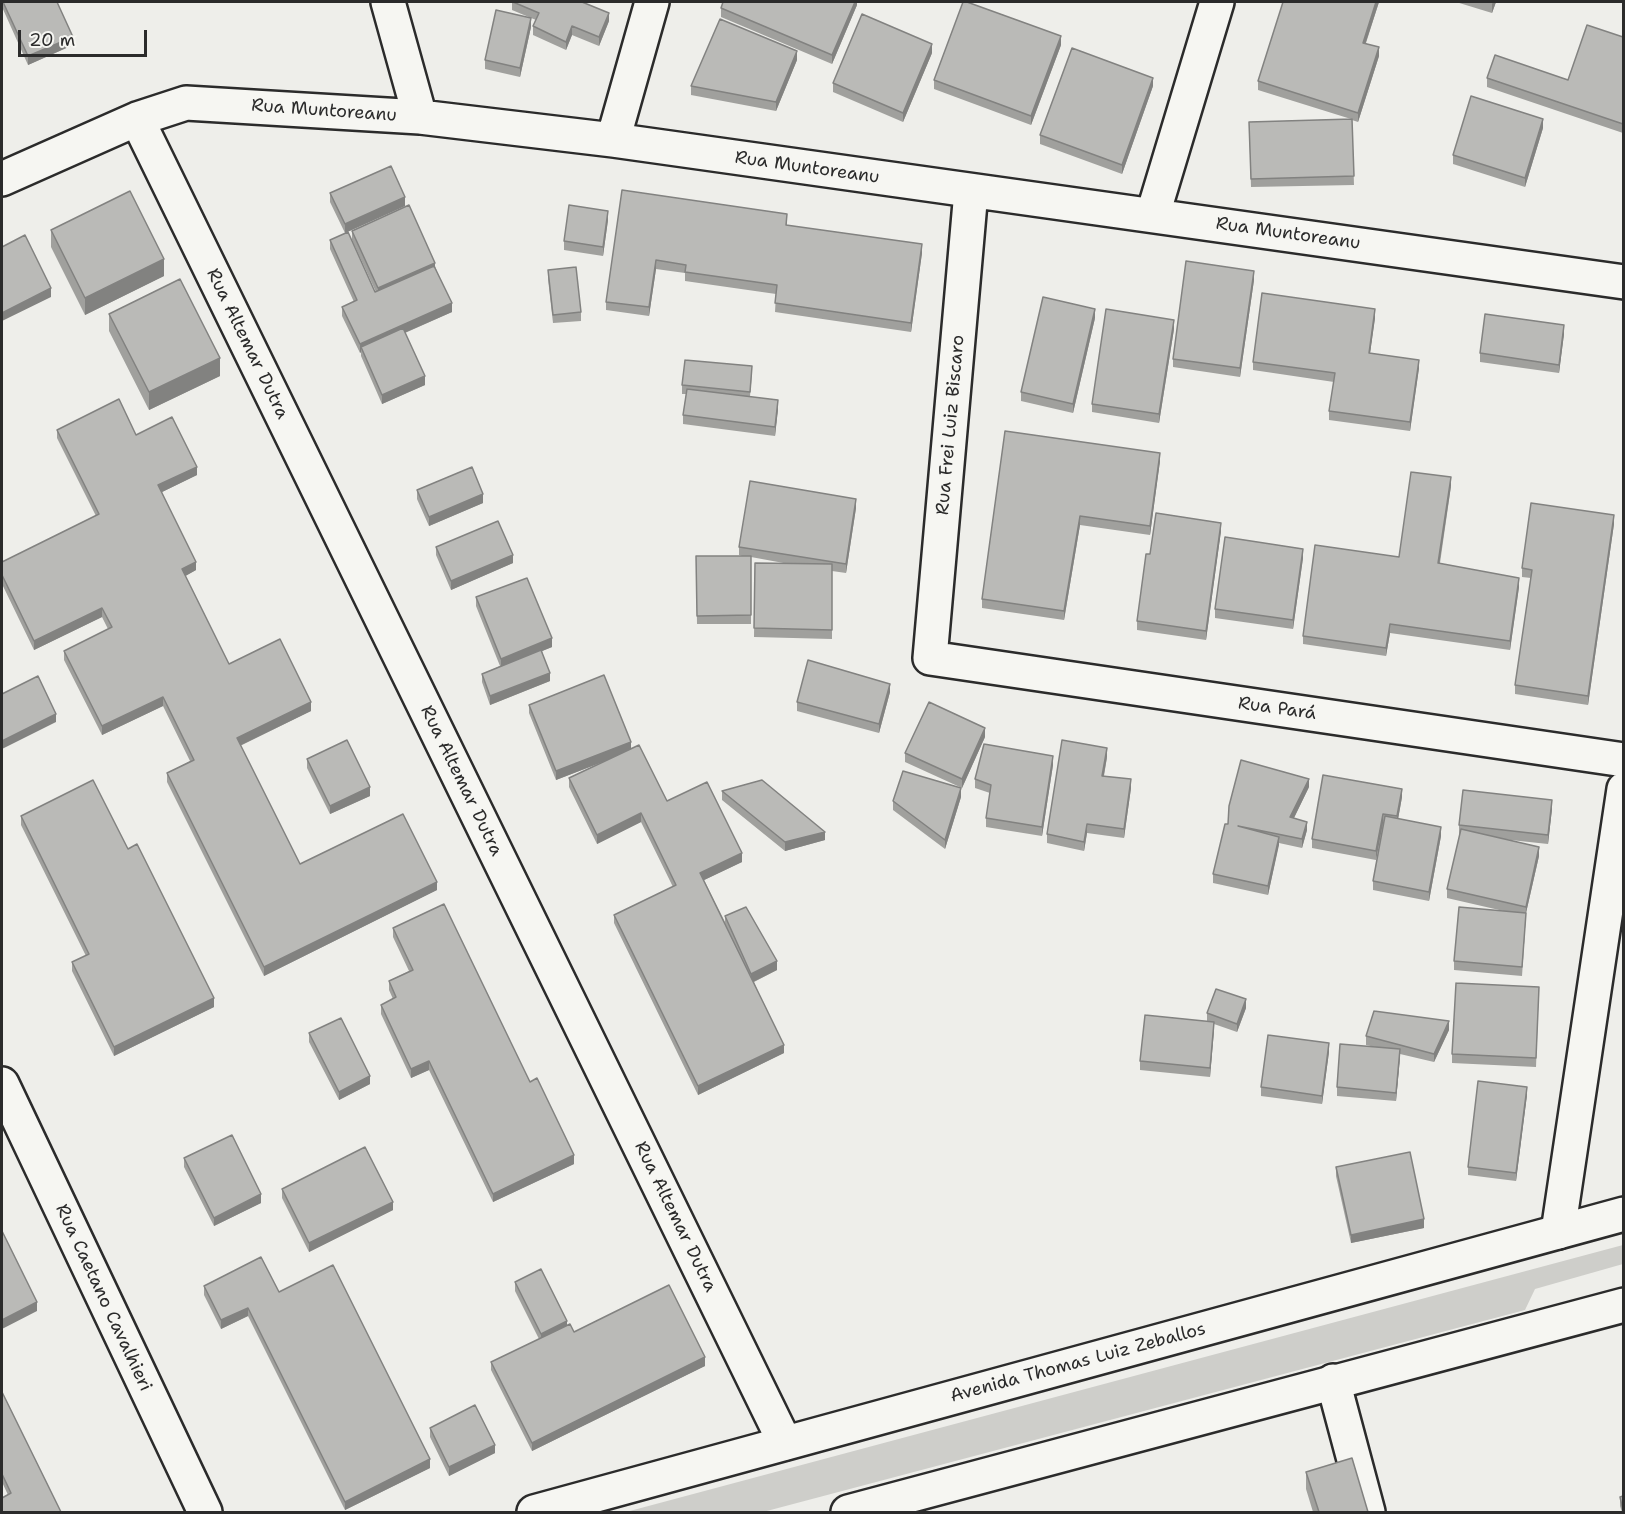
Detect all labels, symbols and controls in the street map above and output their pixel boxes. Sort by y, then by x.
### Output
scale bar [21,18,150,56]
text: 20 m [29,28,75,52]
street label: Rua Muntoreanu [251,95,397,127]
street label: Rua Muntoreanu [733,147,881,189]
street label: Rua Muntoreanu [1214,213,1362,255]
street label: Rua Altemar Dutra [201,265,293,423]
street label: Rua Frei Luiz Biscaro [932,334,970,516]
street label: Rua Pará [1237,693,1317,725]
street label: Rua Altemar Dutra [415,702,507,860]
street label: Rua Altemar Dutra [629,1138,721,1296]
street label: Rua Caetano Cavalhieri [50,1201,156,1395]
street label: Avenida Thomas Luiz Zeballos [948,1318,1208,1408]

